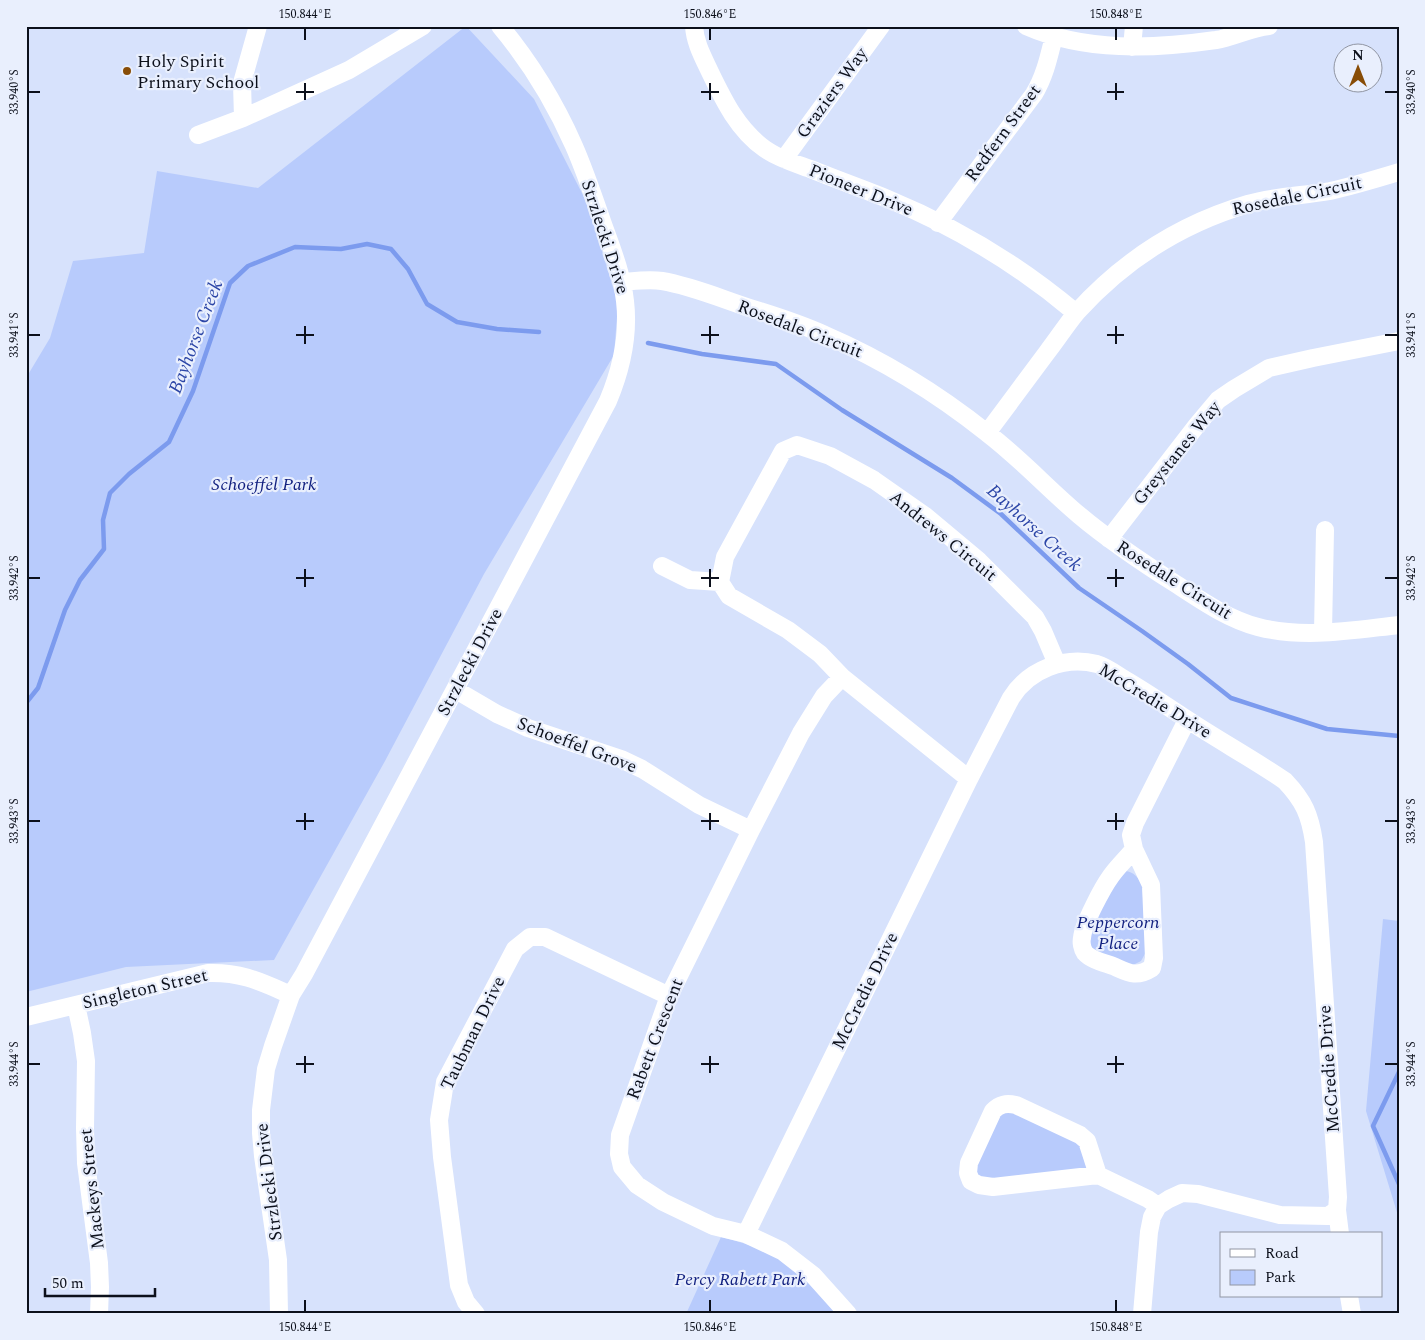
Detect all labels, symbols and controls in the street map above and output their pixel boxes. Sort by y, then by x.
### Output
text: 150.844°E [279,5,331,24]
text: 150.846°E [684,5,736,24]
text: 150.848°E [1090,5,1142,24]
street label: Graziers Way [790,41,875,144]
north arrow [1332,42,1382,92]
text: N [1352,45,1364,66]
place label: Holy Spirit Primary School [137,48,259,96]
marker: Holy Spirit Primary School [121,65,133,77]
text: 33.940°S [5,69,24,115]
text: 33.940°S [1402,69,1421,115]
street label: Redfern Street [958,79,1048,187]
street label: Pioneer Drive [805,157,917,223]
street label: Rosedale Circuit [1230,169,1364,223]
street label: Strzlecki Drive [574,176,636,298]
water label: Bayhorse Creek [161,276,231,398]
street label: Rosedale Circuit [734,293,866,365]
text: 33.941°S [5,312,24,358]
text: 33.941°S [1402,312,1421,358]
street label: Greystanes Way [1126,394,1228,511]
park label: Schoeffel Park [212,471,317,498]
water label: Bayhorse Creek [980,477,1088,579]
street label: Andrews Circuit [883,484,1003,588]
street label: Rosedale Circuit [1111,534,1237,626]
text: 33.942°S [5,555,24,601]
text: 33.942°S [1402,555,1421,601]
street label: Strzlecki Drive [430,603,510,721]
street label: McCredie Drive [1093,657,1217,745]
street label: Schoeffel Grove [513,710,641,780]
text: 33.943°S [5,798,24,844]
text: 33.943°S [1402,798,1421,844]
park label: Peppercorn Place [1077,909,1160,957]
street label: McCredie Drive [825,928,905,1054]
street label: Singleton Street [80,962,210,1016]
street label: Taubman Drive [434,972,512,1094]
street label: Rabett Crescent [619,975,691,1103]
street label: McCredie Drive [1311,1004,1347,1134]
text: 33.944°S [5,1041,24,1087]
text: 33.944°S [1402,1041,1421,1087]
street label: Strzlecki Drive [248,1122,290,1242]
street label: Mackeys Street [72,1127,112,1251]
legend [1220,1232,1382,1298]
text: Road [1265,1242,1299,1265]
scale bar [45,1265,155,1297]
park label: Percy Rabett Park [675,1266,806,1293]
text: Park [1265,1266,1296,1289]
text: 50 m [52,1272,84,1295]
text: 150.844°E [279,1318,331,1337]
text: 150.846°E [684,1318,736,1337]
text: 150.848°E [1090,1318,1142,1337]

